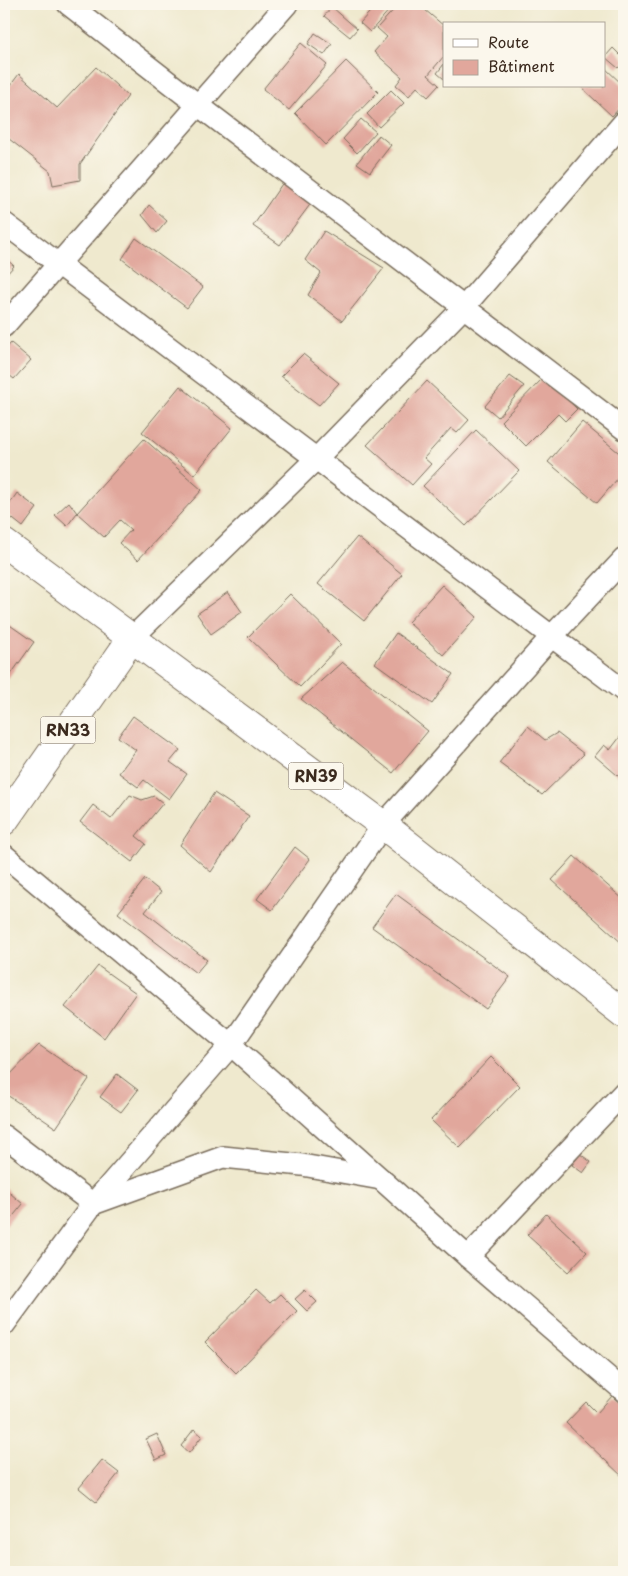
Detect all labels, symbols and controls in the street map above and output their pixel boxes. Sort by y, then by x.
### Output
legend [443,22,606,88]
text: Route [488,30,529,53]
text: Bâtiment [488,54,555,77]
road number: RN33 [40,716,96,744]
road number: RN39 [288,762,344,789]

